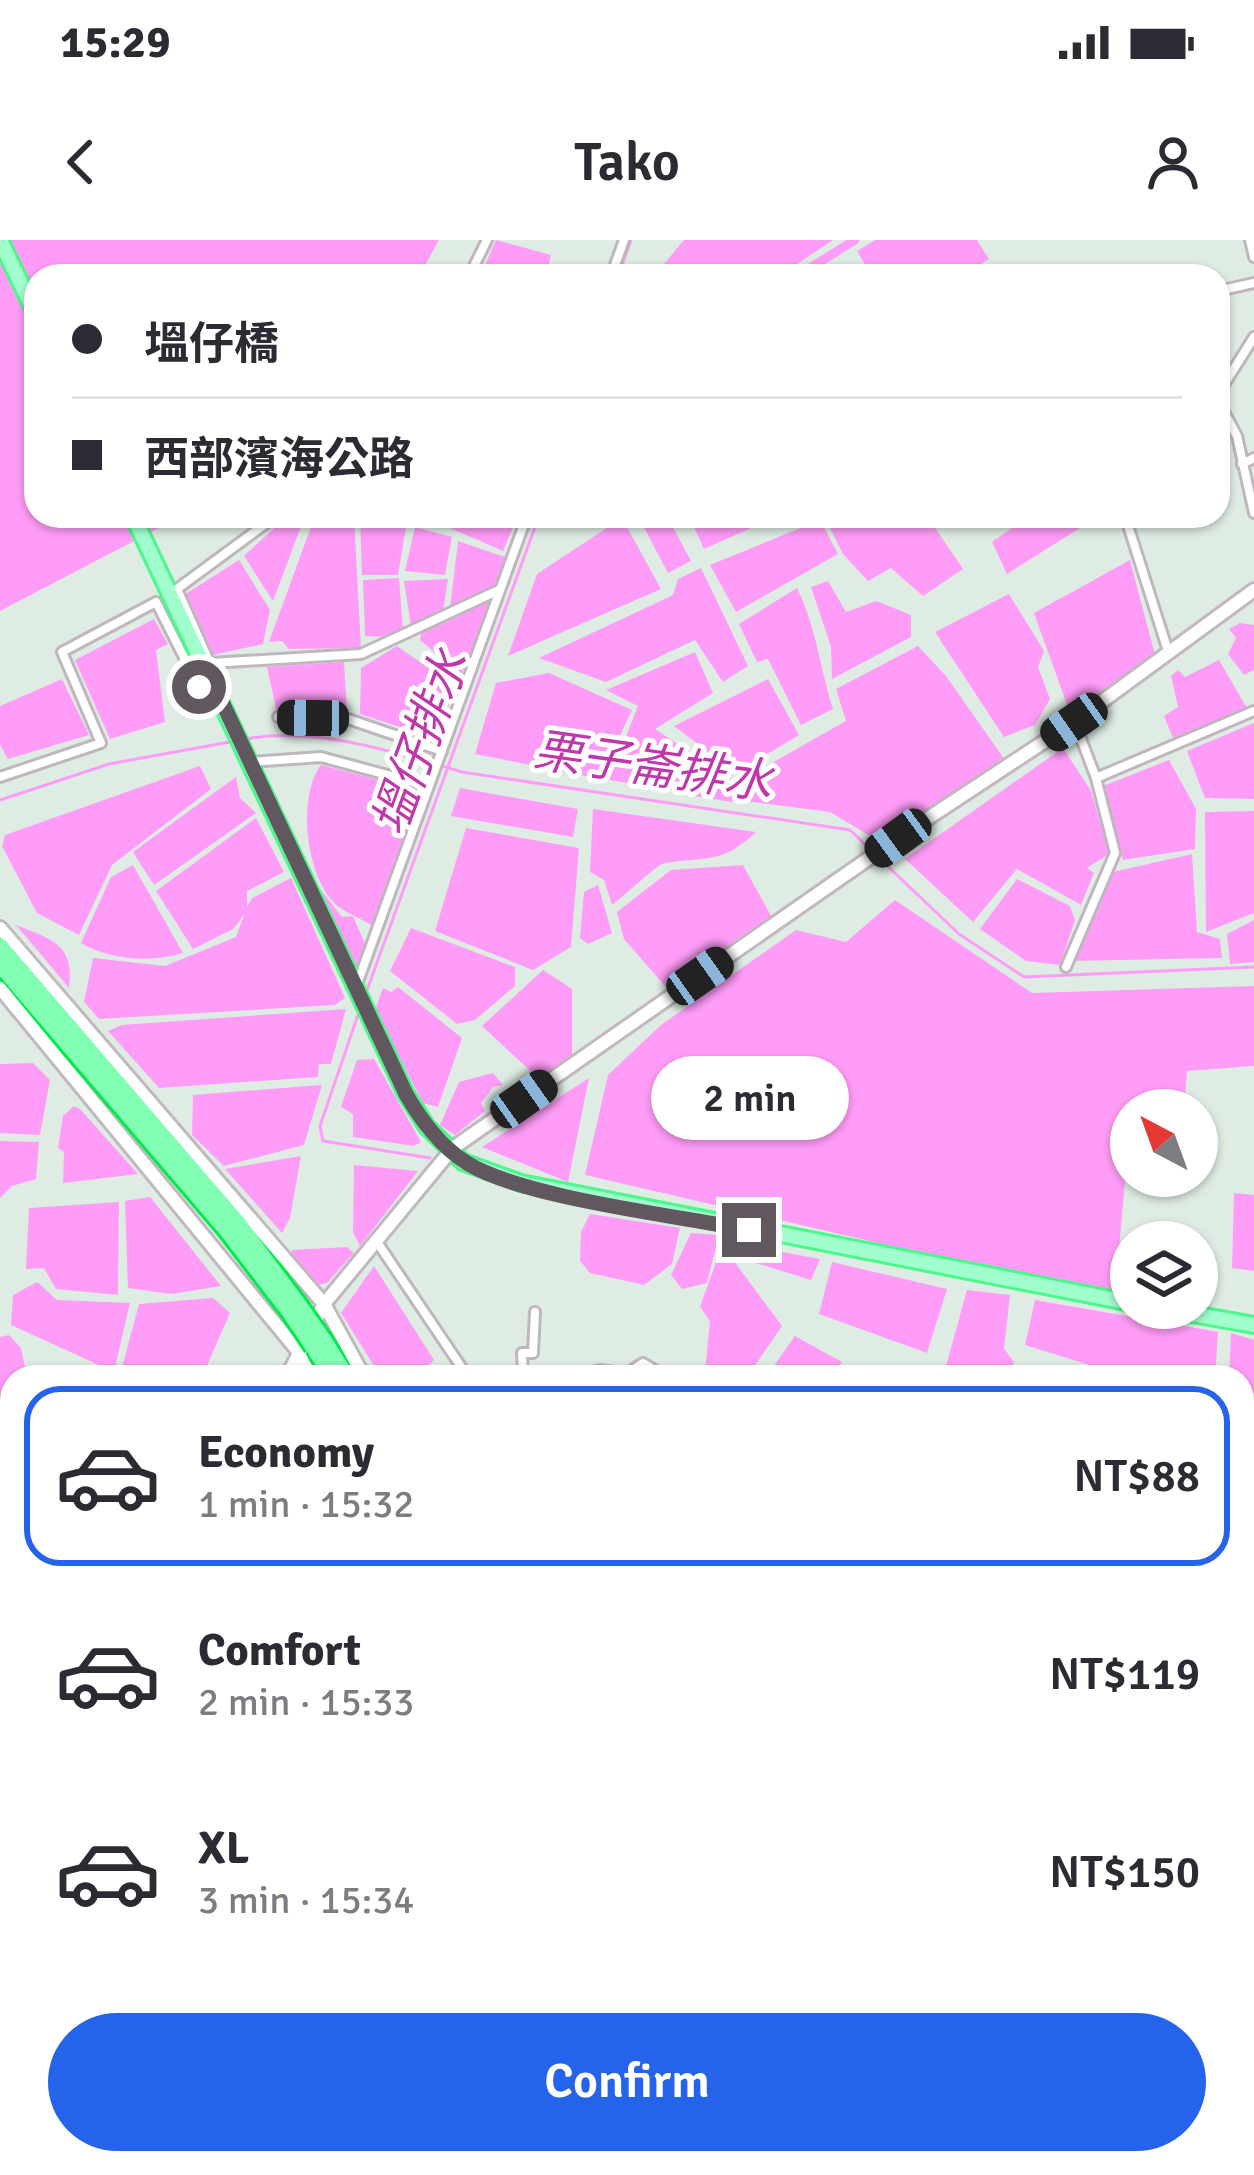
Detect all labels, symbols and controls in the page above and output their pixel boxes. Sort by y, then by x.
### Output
text: 15:29 [60,15,170,70]
icon: back [48,129,114,195]
text: Tako [574,129,680,196]
icon: person [1140,129,1206,195]
text: 塭仔橋 [144,317,279,372]
text: 西部濱海公路 [144,432,414,487]
water label: 塭仔排水 [360,641,482,843]
route start [172,660,226,714]
car [1034,687,1114,757]
car [277,699,349,737]
water label: 栗子崙排水 [530,721,778,813]
car [858,802,938,874]
car [660,941,740,1011]
callout: 2 min [650,1056,848,1140]
car [484,1064,564,1134]
text: 2 min [703,1074,797,1122]
north arrow [1110,1089,1218,1197]
map controls [1110,1089,1218,1329]
route end [722,1203,776,1257]
button: layers [1110,1221,1218,1329]
icon: car [54,1422,162,1530]
text: Economy [198,1425,374,1480]
text: NT$88 [1074,1449,1200,1504]
text: 1 min · 15:32 [198,1480,414,1528]
icon: car [54,1620,162,1728]
text: Comfort [198,1623,361,1678]
text: NT$119 [1049,1647,1200,1702]
text: 2 min · 15:33 [198,1678,414,1726]
icon: car [54,1818,162,1926]
text: XL [198,1821,249,1876]
text: NT$150 [1049,1845,1200,1900]
text: 3 min · 15:34 [198,1876,414,1924]
button: Confirm [48,2013,1206,2151]

